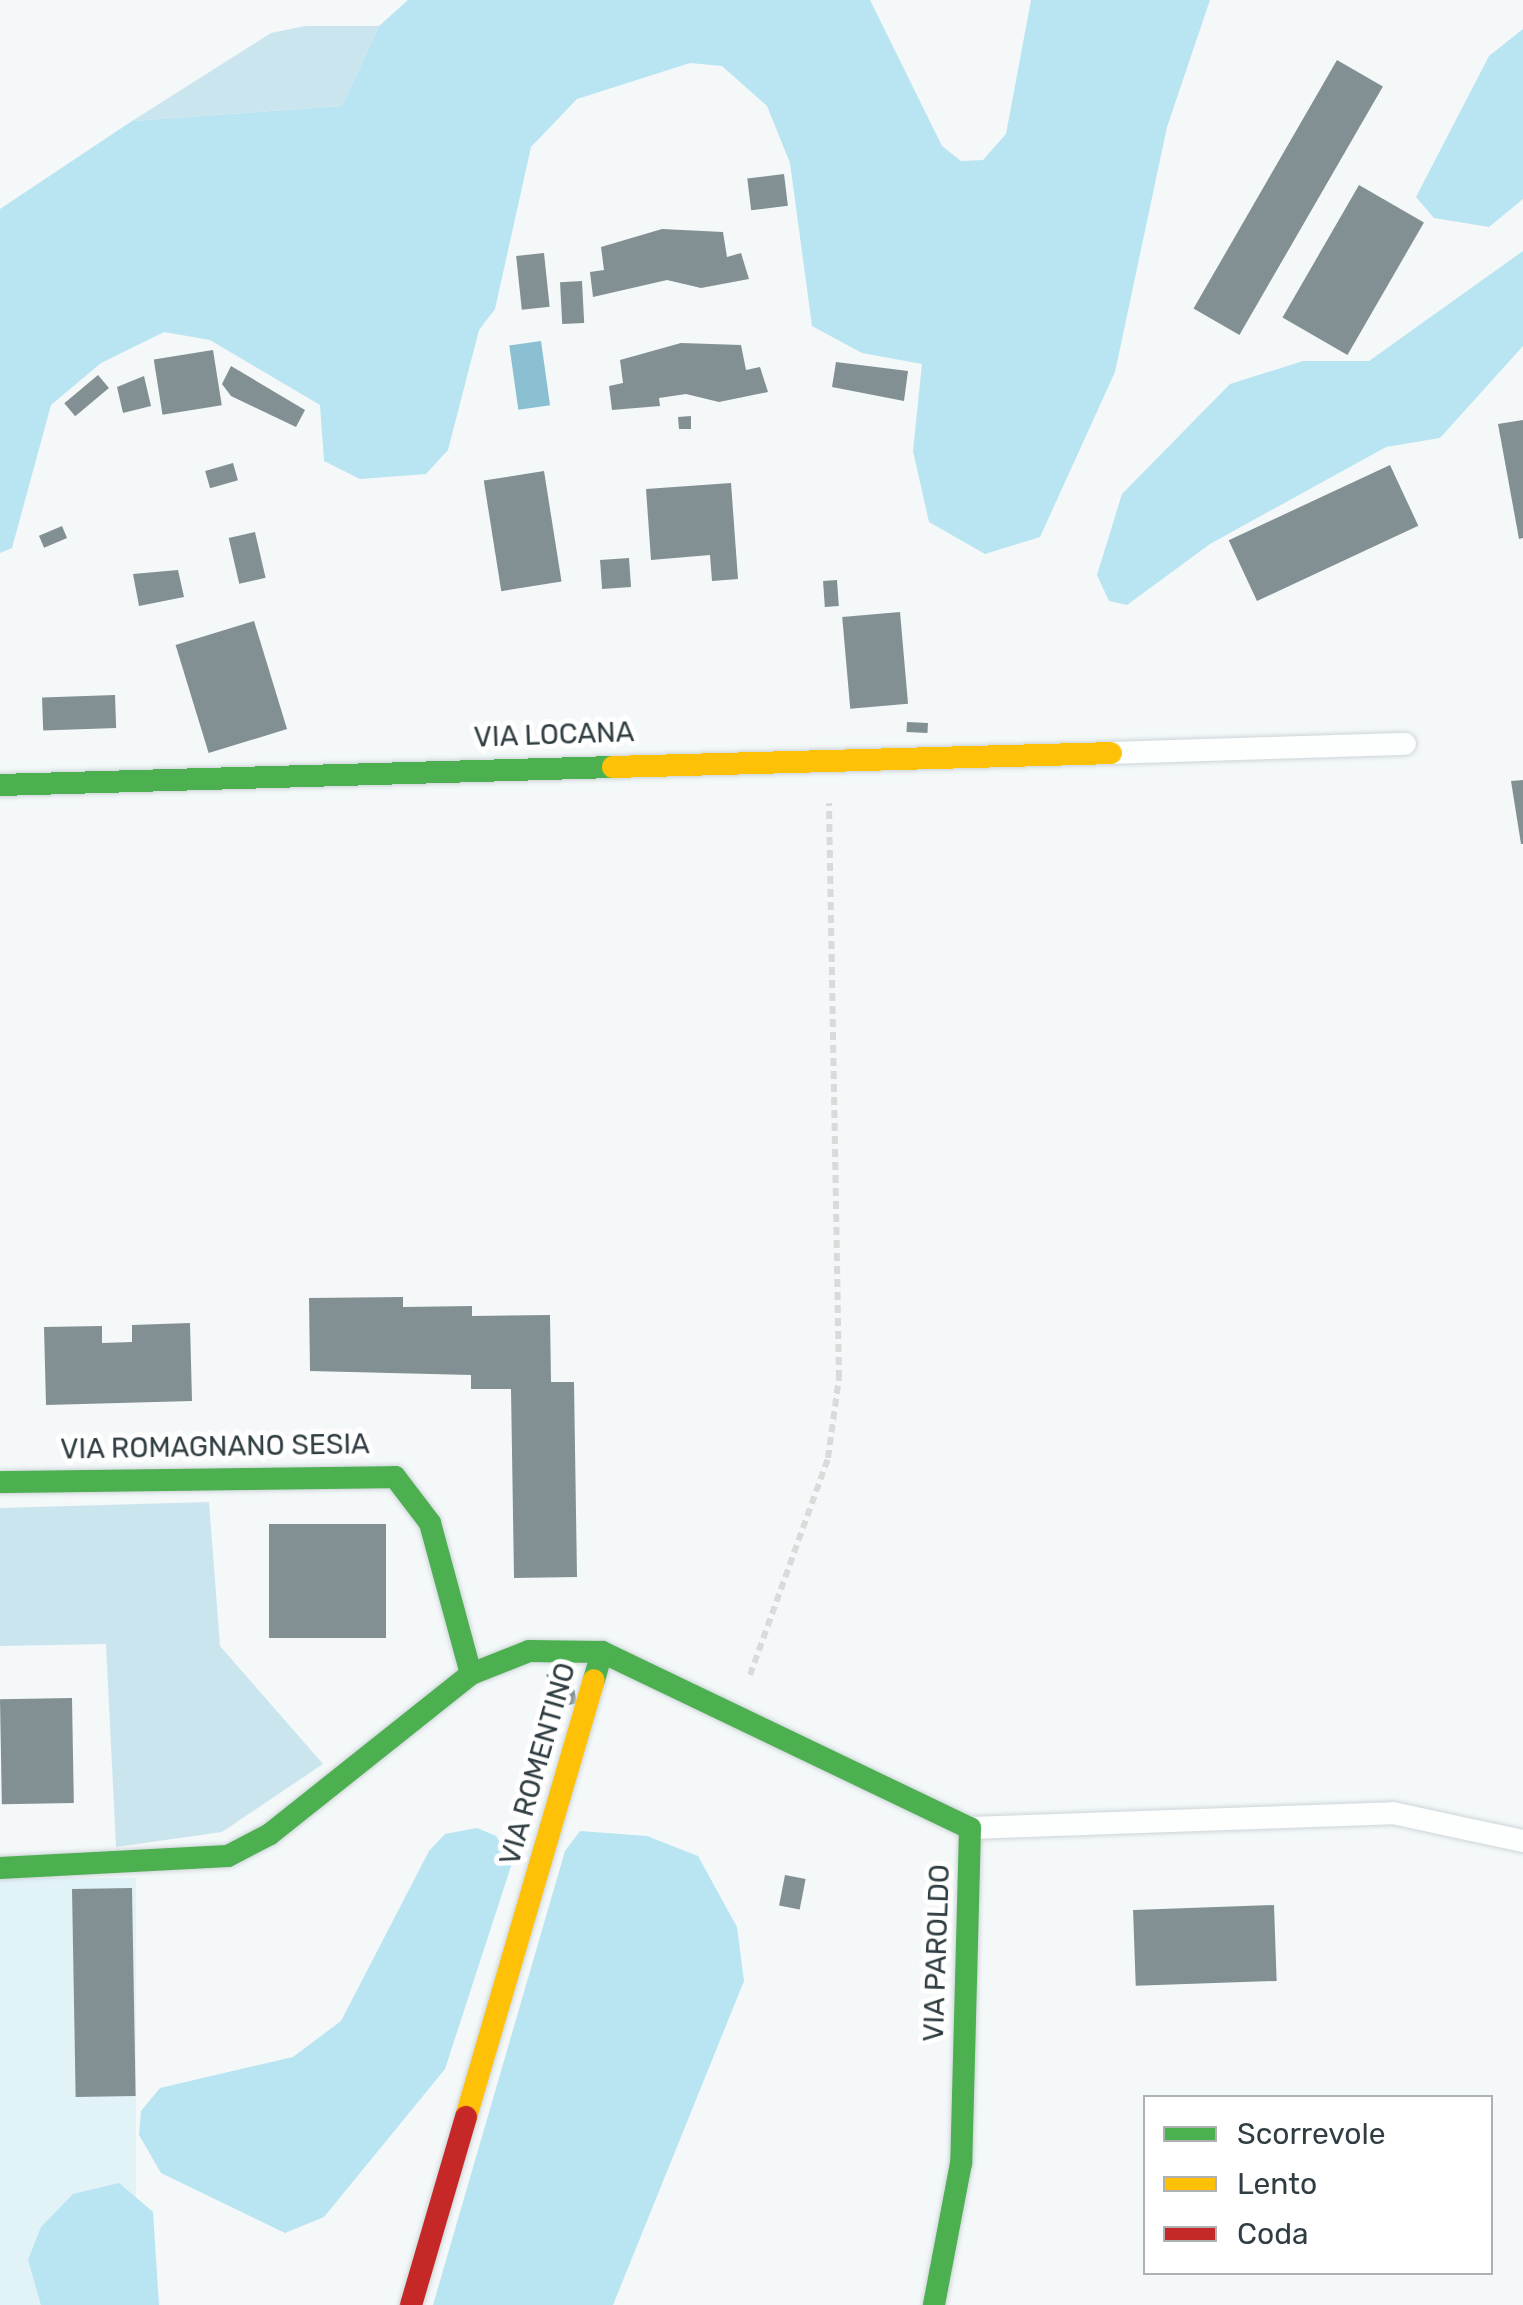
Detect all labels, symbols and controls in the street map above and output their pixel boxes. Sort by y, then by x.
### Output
street label: VIA LOCANA [473,715,635,755]
street label: VIA ROMAGNANO SESIA [60,1427,370,1467]
street label: VIA ROMENTINO [493,1659,583,1869]
street label: VIA PAROLDO [917,1863,957,2043]
legend [1143,2095,1493,2275]
text: Scorrevole [1237,2116,1386,2152]
text: Lento [1237,2166,1317,2202]
text: Coda [1237,2216,1309,2252]

